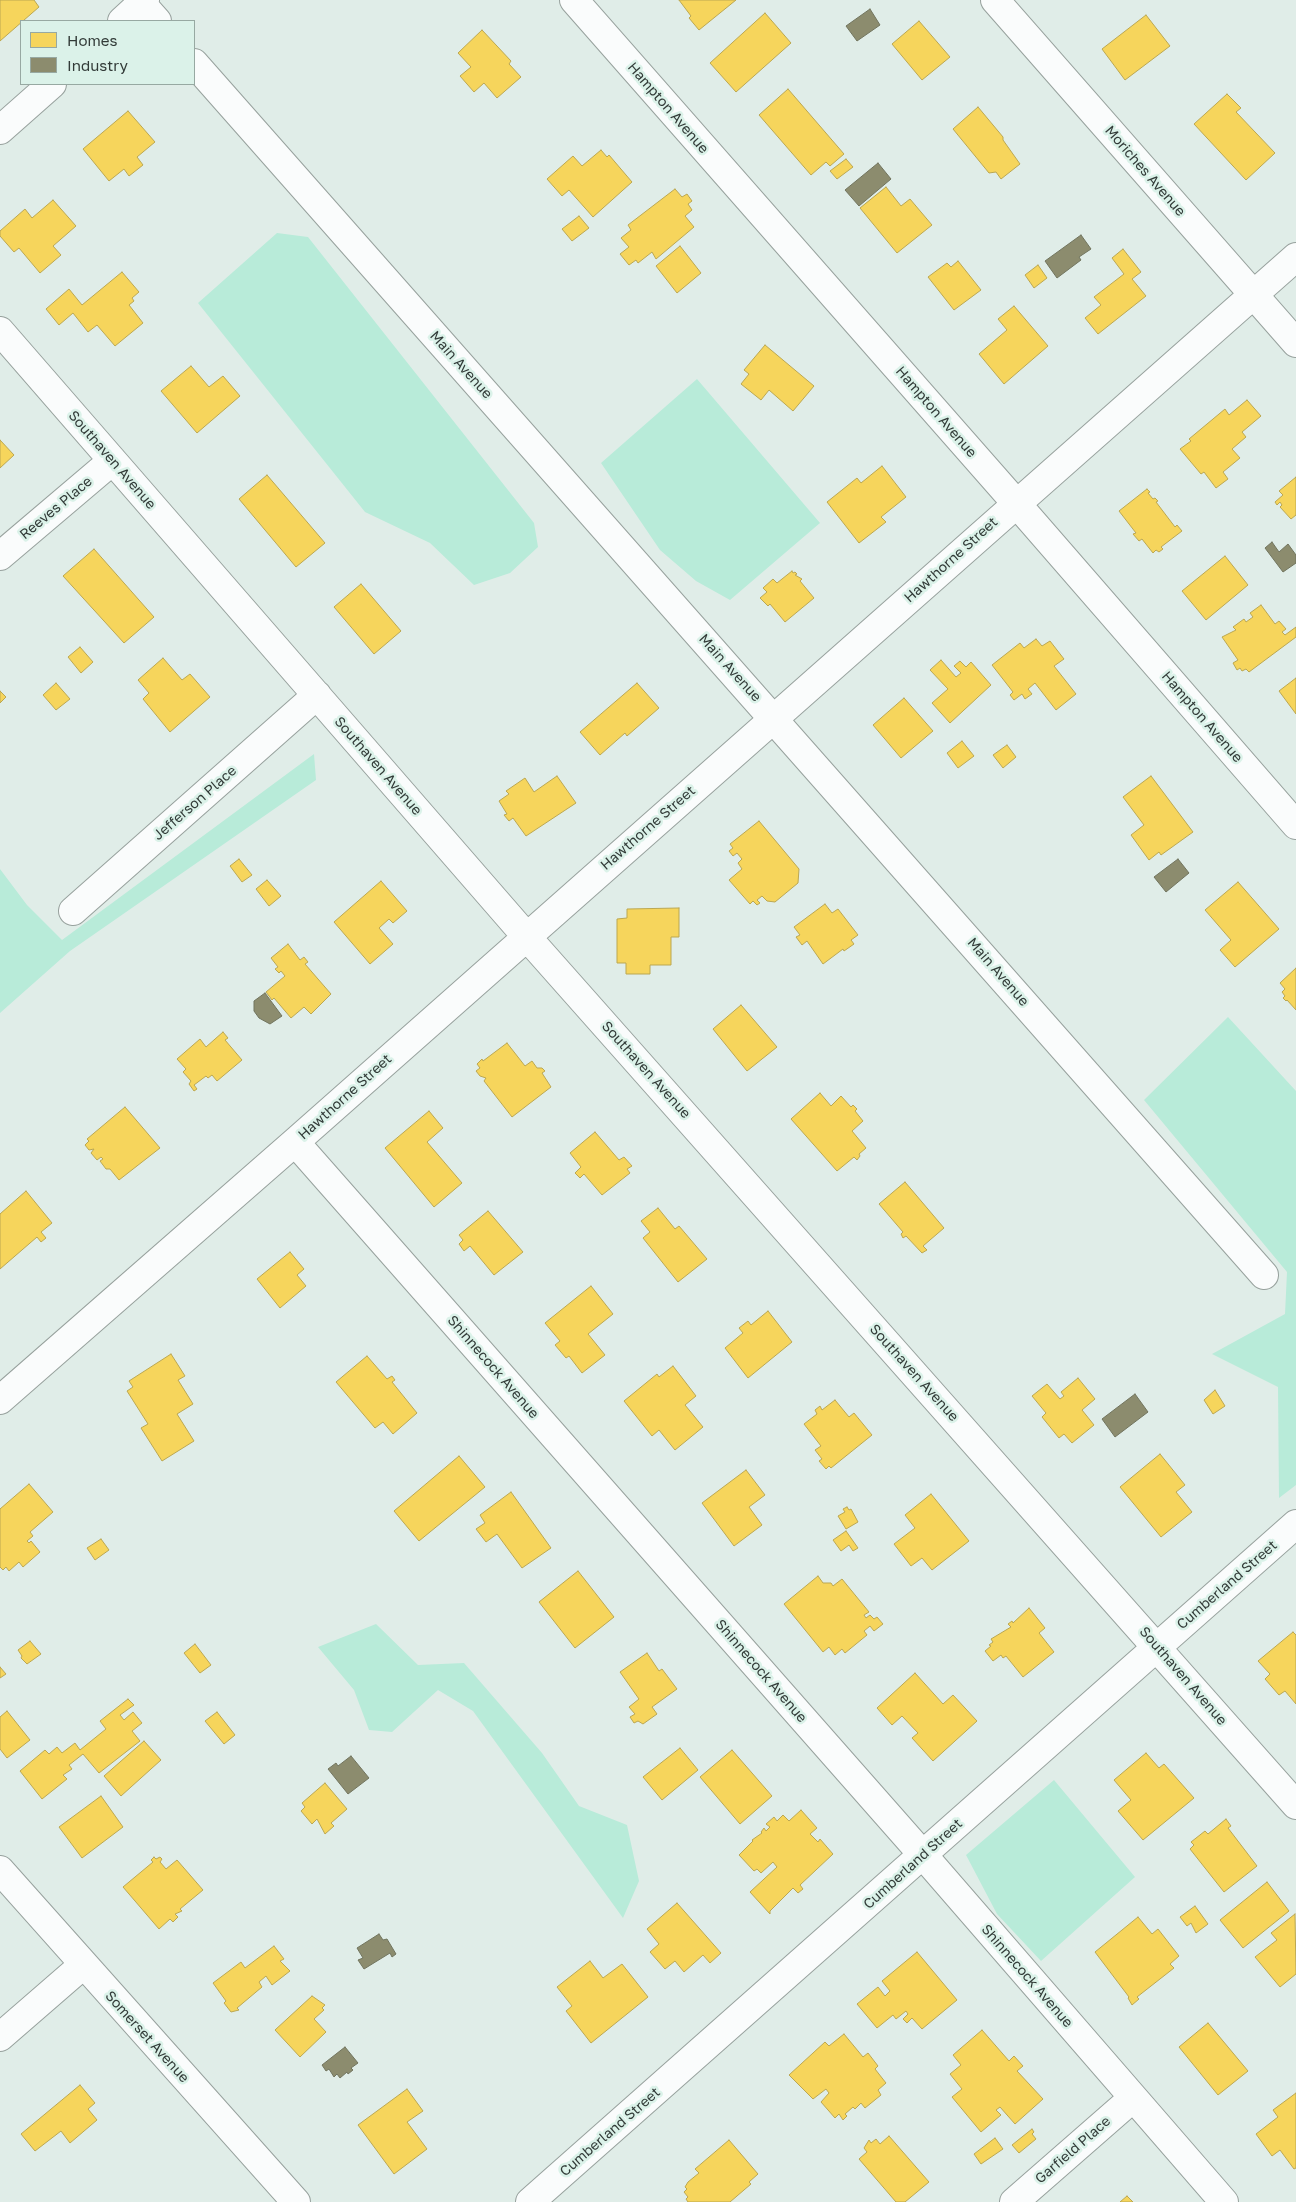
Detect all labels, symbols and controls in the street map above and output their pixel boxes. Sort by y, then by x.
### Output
legend [20,20,195,85]
text: Homes [67,31,117,49]
text: Industry [67,56,128,74]
street label: Hampton Avenue [624,59,712,157]
street label: Moriches Avenue [1101,122,1189,220]
street label: Main Avenue [426,328,496,402]
street label: Hampton Avenue [892,363,980,461]
street label: Southaven Avenue [65,407,159,513]
street label: Reeves Place [16,473,96,543]
street label: Hawthorne Street [901,514,1001,606]
street label: Main Avenue [695,631,765,705]
street label: Hampton Avenue [1158,668,1246,766]
street label: Southaven Avenue [331,713,425,819]
street label: Jefferson Place [150,762,240,844]
street label: Hawthorne Street [597,782,699,874]
street label: Main Avenue [964,934,1032,1010]
street label: Southaven Avenue [598,1018,694,1122]
street label: Hawthorne Street [295,1051,395,1143]
street label: Shinnecock Avenue [444,1312,542,1422]
street label: Southaven Avenue [866,1321,962,1425]
street label: Cumberland Street [1174,1537,1280,1633]
street label: Shinnecock Avenue [712,1616,810,1726]
street label: Southaven Avenue [1136,1623,1230,1729]
street label: Cumberland Street [860,1815,966,1913]
street label: Shinnecock Avenue [978,1921,1076,2031]
street label: Somerset Avenue [101,1988,193,2086]
street label: Cumberland Street [557,2084,663,2180]
street label: Garfield Place [1032,2113,1114,2187]

